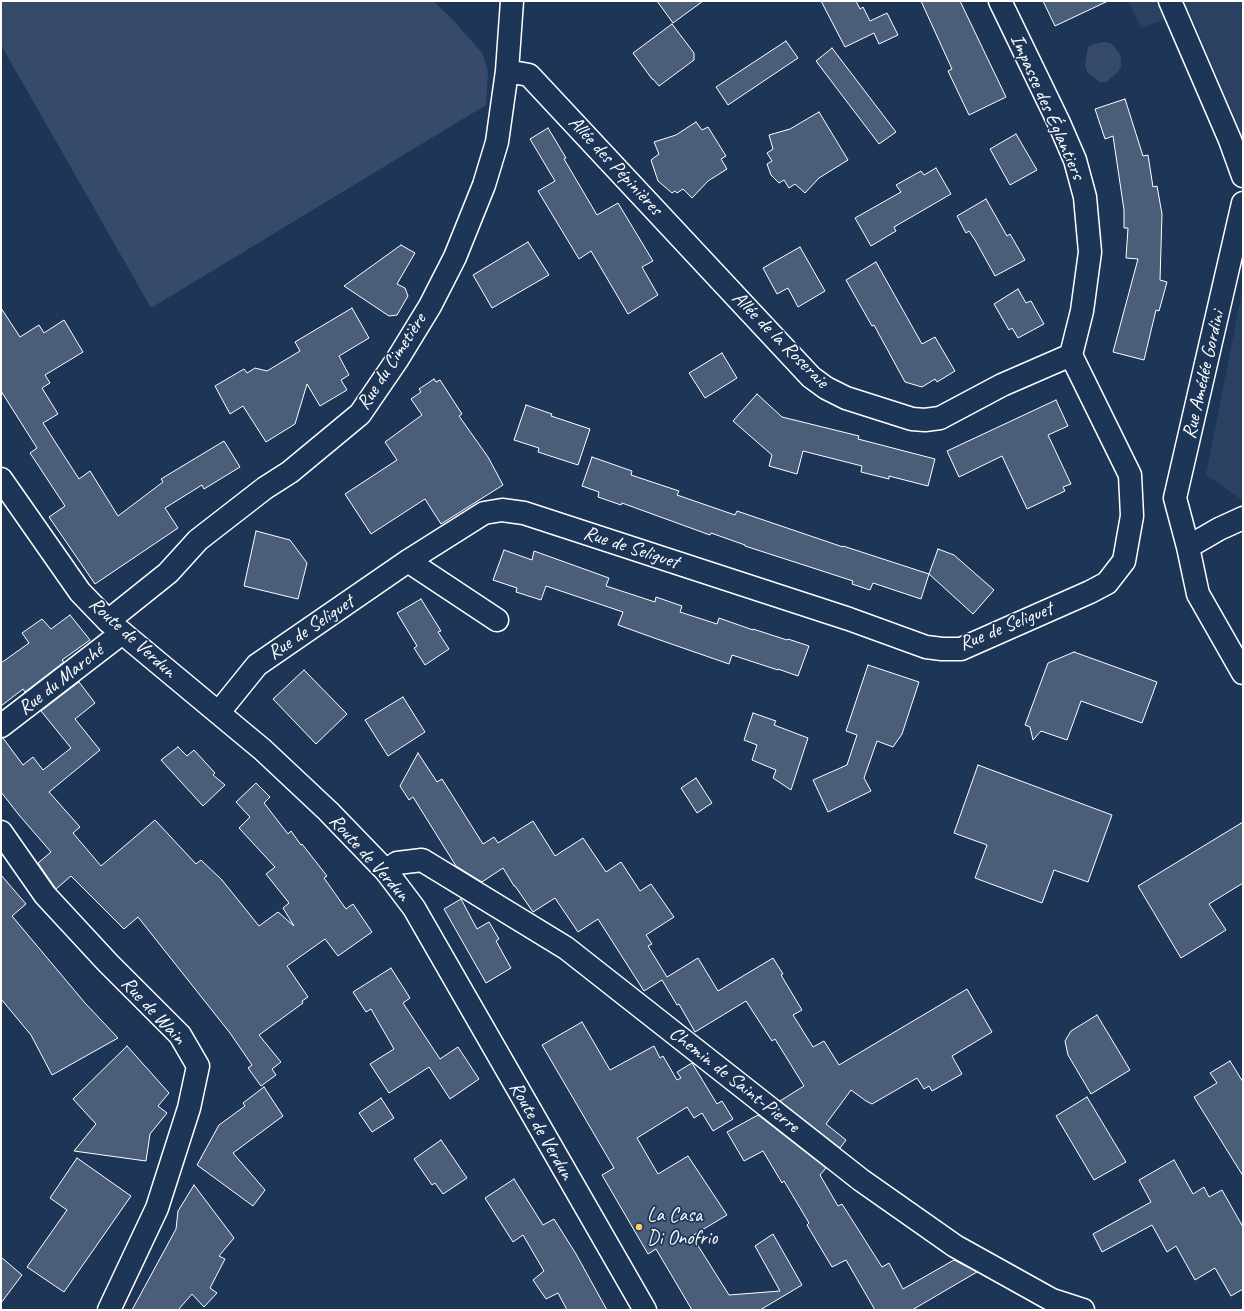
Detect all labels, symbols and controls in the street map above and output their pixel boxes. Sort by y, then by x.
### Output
street label: Impasse des Églantiers [1004,31,1090,183]
street label: Allée des Pépinières [563,111,667,221]
street label: Allée de la Roseraie [726,286,834,394]
street label: Rue du Cimetière [352,309,432,415]
street label: Rue Amédée Gordini [1178,309,1230,441]
street label: Rue de Seliguet [580,521,682,575]
street label: Rue de Seliguet [263,590,359,666]
street label: Route de Verdun [83,593,181,683]
street label: Rue de Seliguet [956,597,1056,657]
street label: Rue du Marché [14,639,108,721]
street label: Route de Verdun [324,809,414,907]
street label: Rue de Wain [116,972,190,1050]
street label: Chemin de Saint-Pierre [664,1022,804,1138]
street label: Route de Verdun [503,1078,579,1184]
place label: La Casa Di Onofrio [647,1204,717,1251]
marker: La Casa Di Onofrio [634,1222,644,1232]

